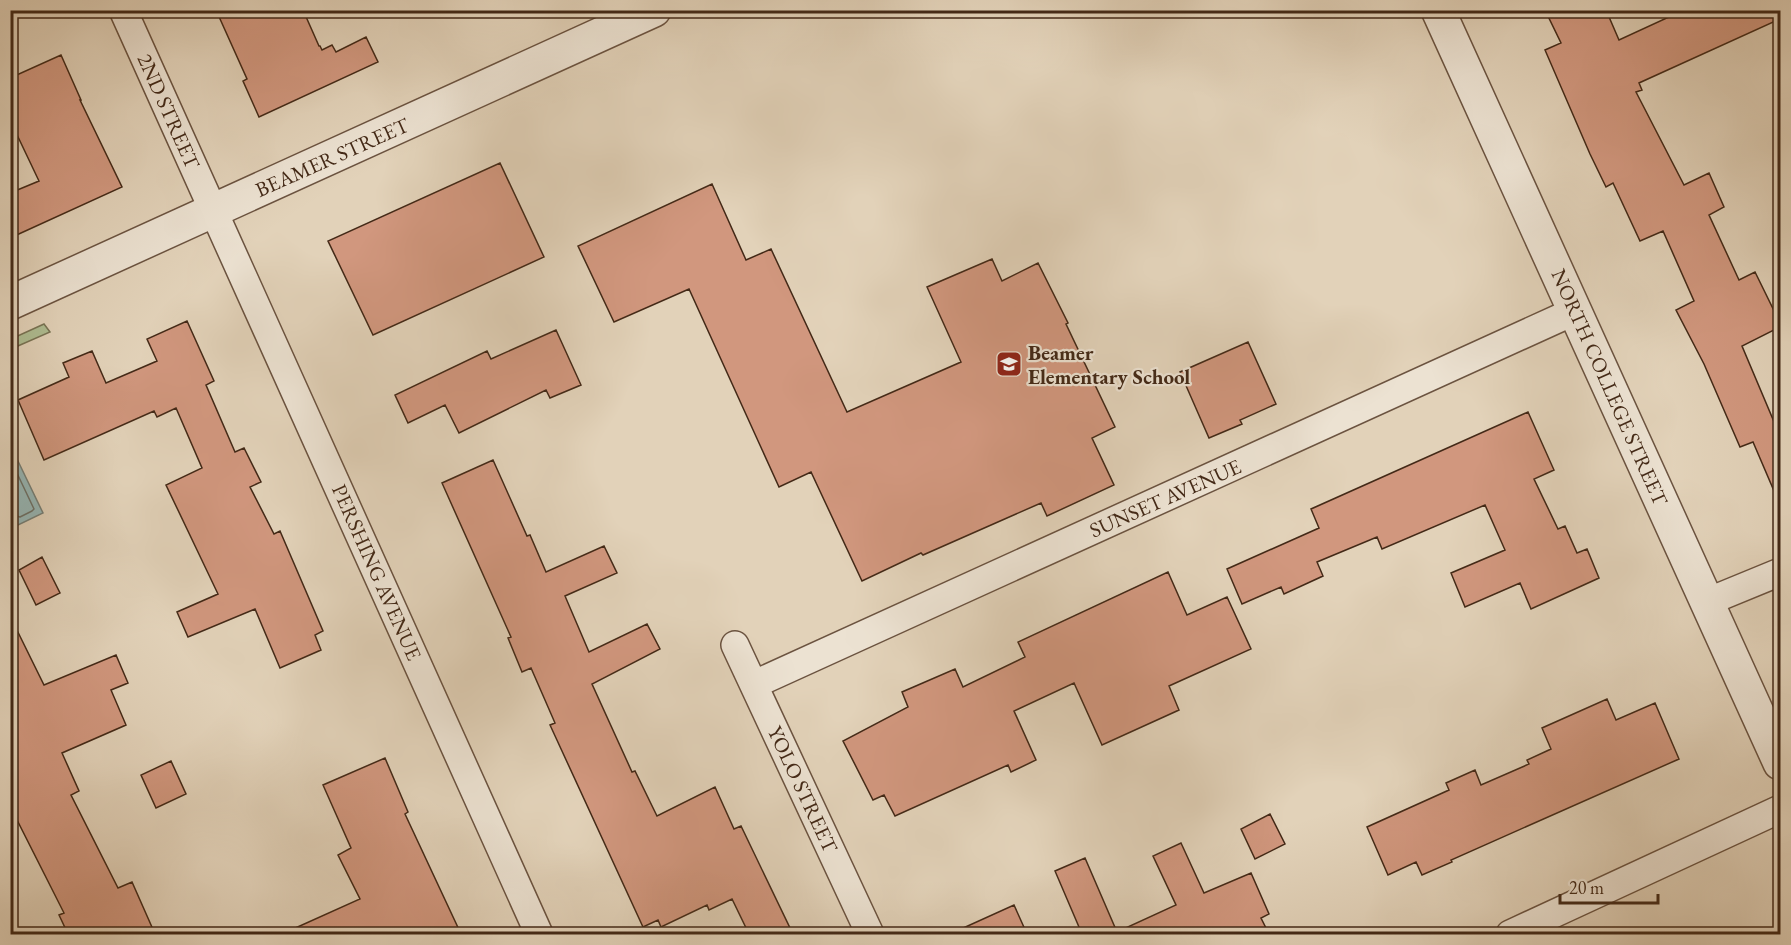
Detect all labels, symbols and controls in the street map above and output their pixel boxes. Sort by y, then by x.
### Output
street label: 2ND STREET [132,49,207,174]
street label: BEAMER STREET [251,111,414,203]
street label: NORTH COLLEGE STREET [1546,265,1675,510]
place label: Beamer Elementary School [1028,339,1190,390]
school or university icon: Beamer Elementary School [994,349,1024,379]
street label: SUNSET AVENUE [1085,452,1245,544]
street label: PERSHING AVENUE [326,480,428,664]
street label: YOLO STREET [762,721,845,858]
scale bar [1560,867,1658,905]
text: 20 m [1569,876,1604,899]

